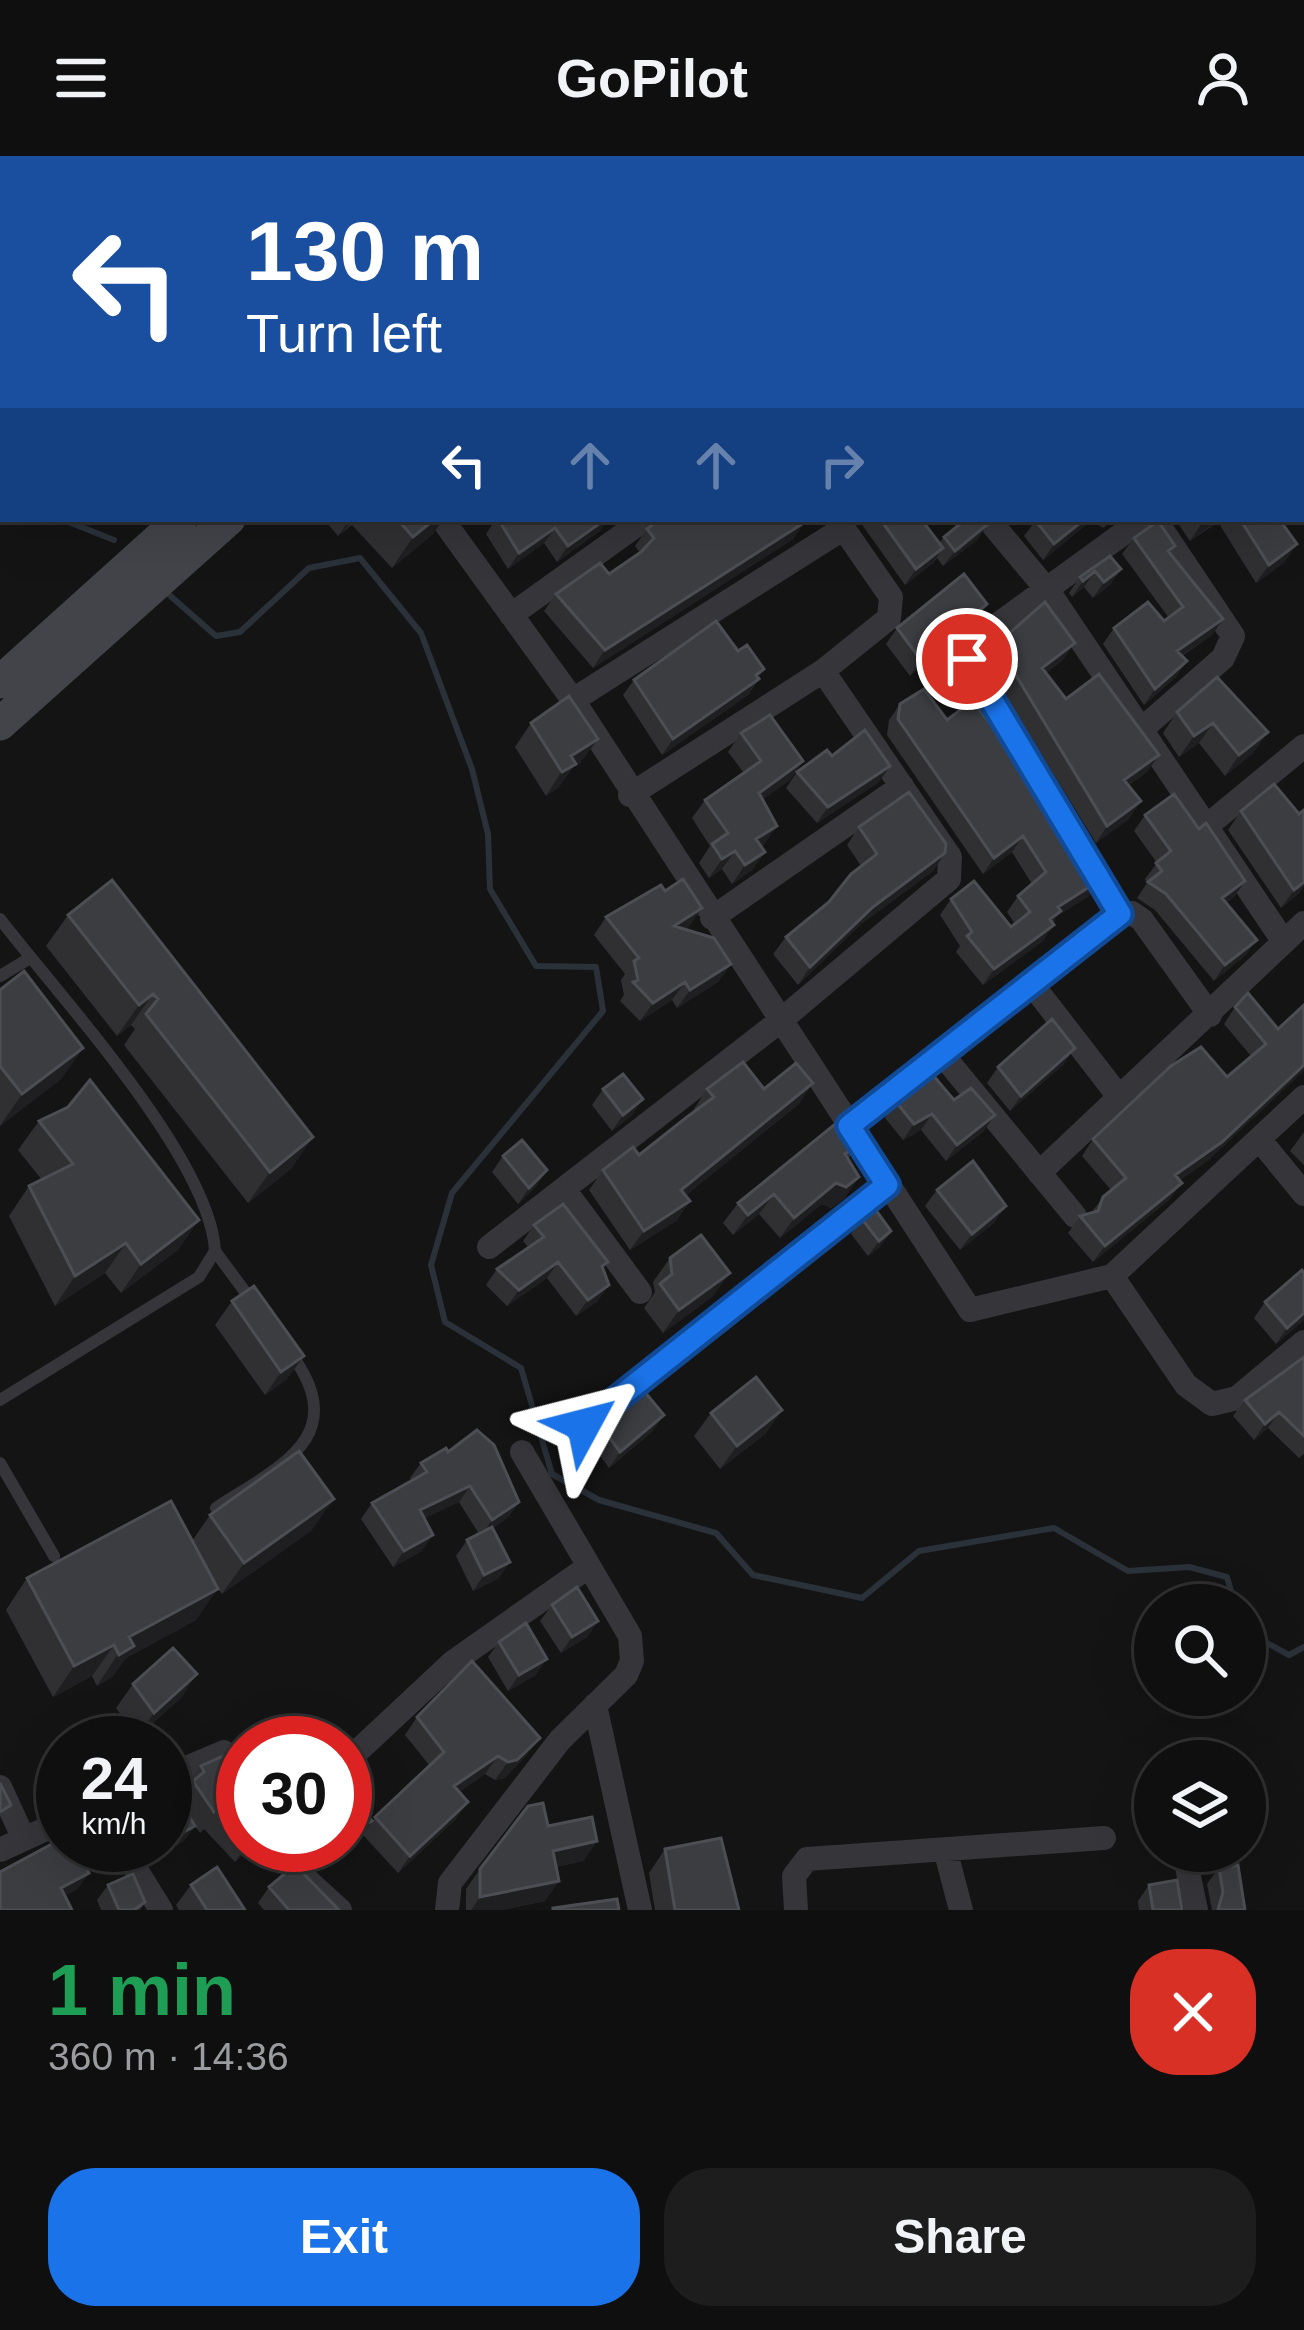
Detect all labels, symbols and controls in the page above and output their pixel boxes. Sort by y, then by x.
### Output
icon: menu [48,45,114,111]
icon: person [1190,45,1256,111]
text: GoPilot [556,48,748,108]
icon: left [48,204,204,360]
text: 130 m [246,204,484,298]
text: Turn left [246,303,442,363]
icon: left [431,432,497,498]
icon: ahead [557,432,623,498]
icon: ahead [683,432,749,498]
icon: right [809,432,875,498]
pin [916,608,1018,710]
icon: arrive [934,626,1000,692]
position arrow [521,1362,647,1488]
map controls [1134,1584,1266,1872]
button: search [1134,1584,1266,1716]
speed limit sign: 30 [216,1716,372,1872]
button: layers [1134,1740,1266,1872]
text: 24 [81,1745,147,1812]
text: km/h [81,1807,147,1840]
button: close [1130,1949,1256,2075]
text: 1 min [48,1950,236,2030]
text: 360 m · 14:36 [48,2035,289,2078]
button: Exit [48,2168,640,2306]
button: Share [664,2168,1256,2306]

